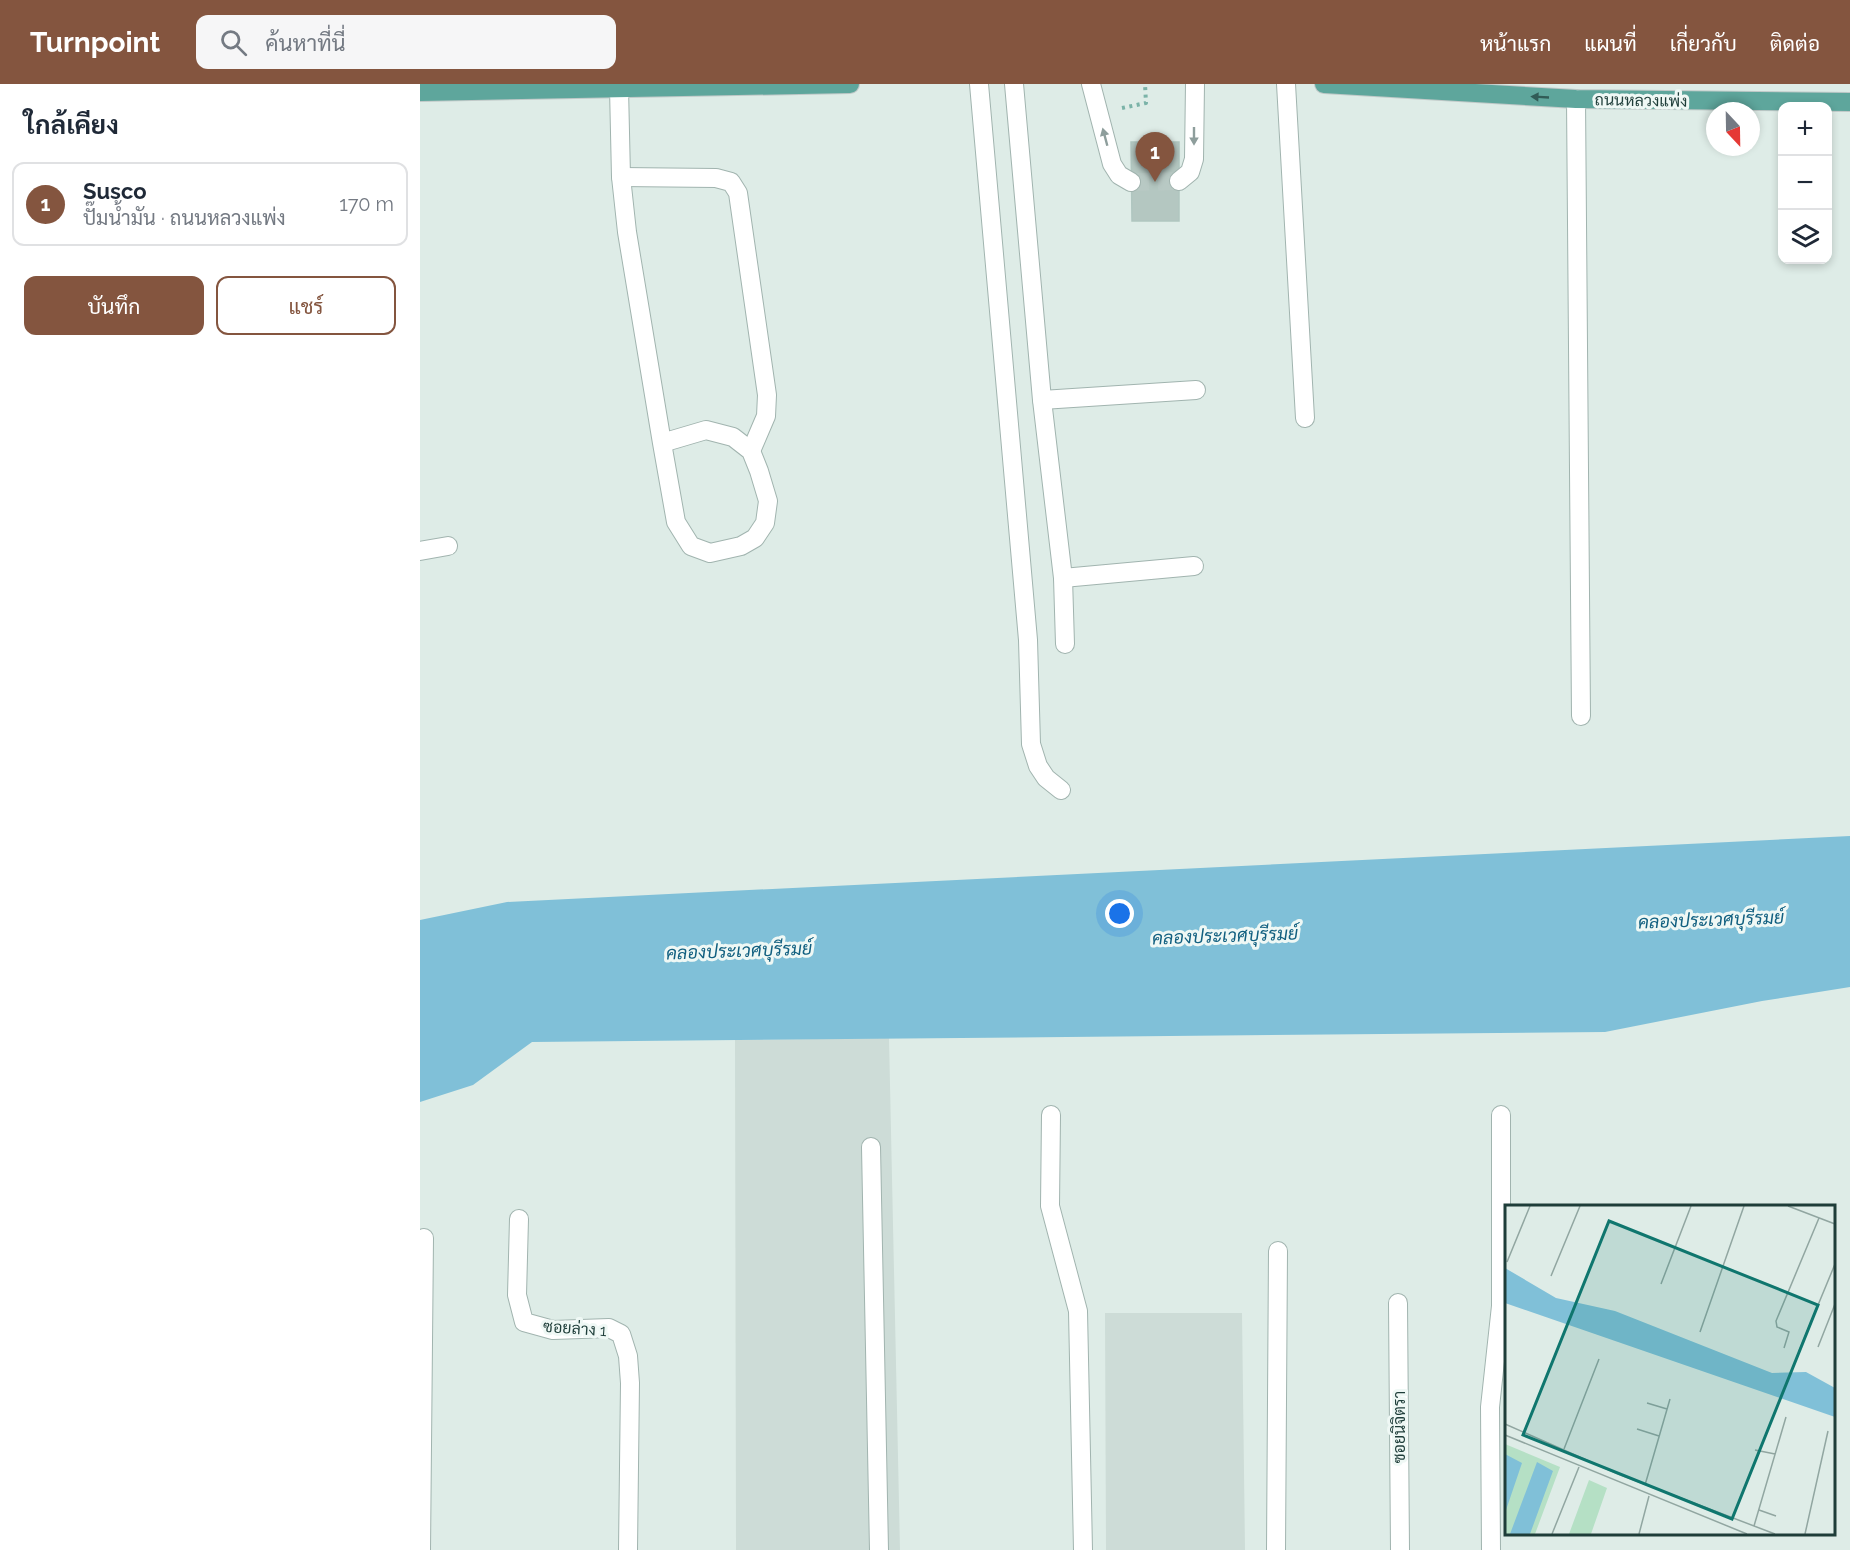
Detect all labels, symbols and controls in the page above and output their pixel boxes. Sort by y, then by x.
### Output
search box [196,15,616,69]
text: Turnpoint [30,26,160,59]
icon: search [217,26,250,59]
text: ค้นหาที่นี่ [265,30,346,56]
text: หน้าแรก [1480,31,1551,56]
text: แผนที่ [1584,31,1637,56]
text: เกี่ยวกับ [1670,31,1737,56]
text: ติดต่อ [1770,31,1820,56]
street label: ถนนหลวงแพ่ง [1595,89,1687,111]
one-way arrow [1530,92,1549,101]
north arrow [1706,102,1760,156]
map controls [1778,102,1832,264]
button: + [1778,102,1832,156]
text: ใกล้เคียง [24,110,119,140]
one-way arrow [1189,126,1199,145]
one-way arrow [1100,128,1109,146]
pin: 1 [1136,132,1174,182]
button: − [1778,156,1832,210]
text: Susco [83,178,147,204]
text: 1 [41,192,50,216]
text: 170 m [339,192,394,216]
text: ปั๊มน้ำมัน · ถนนหลวงแพ่ง [83,206,286,230]
button: layers [1778,210,1832,264]
button: บันทึก [24,276,204,335]
button: แชร์ [216,276,396,335]
your location [1105,899,1134,928]
water label: คลองประเวศบุรีรมย์ [1638,904,1787,935]
water label: คลองประเวศบุรีรมย์ [1152,920,1301,951]
water label: คลองประเวศบุรีรมย์ [666,935,815,966]
inset map [1505,1205,1835,1535]
street label: ซอยล่าง 1 [543,1316,608,1340]
street label: ซอยนิจิตรา [1390,1391,1409,1463]

